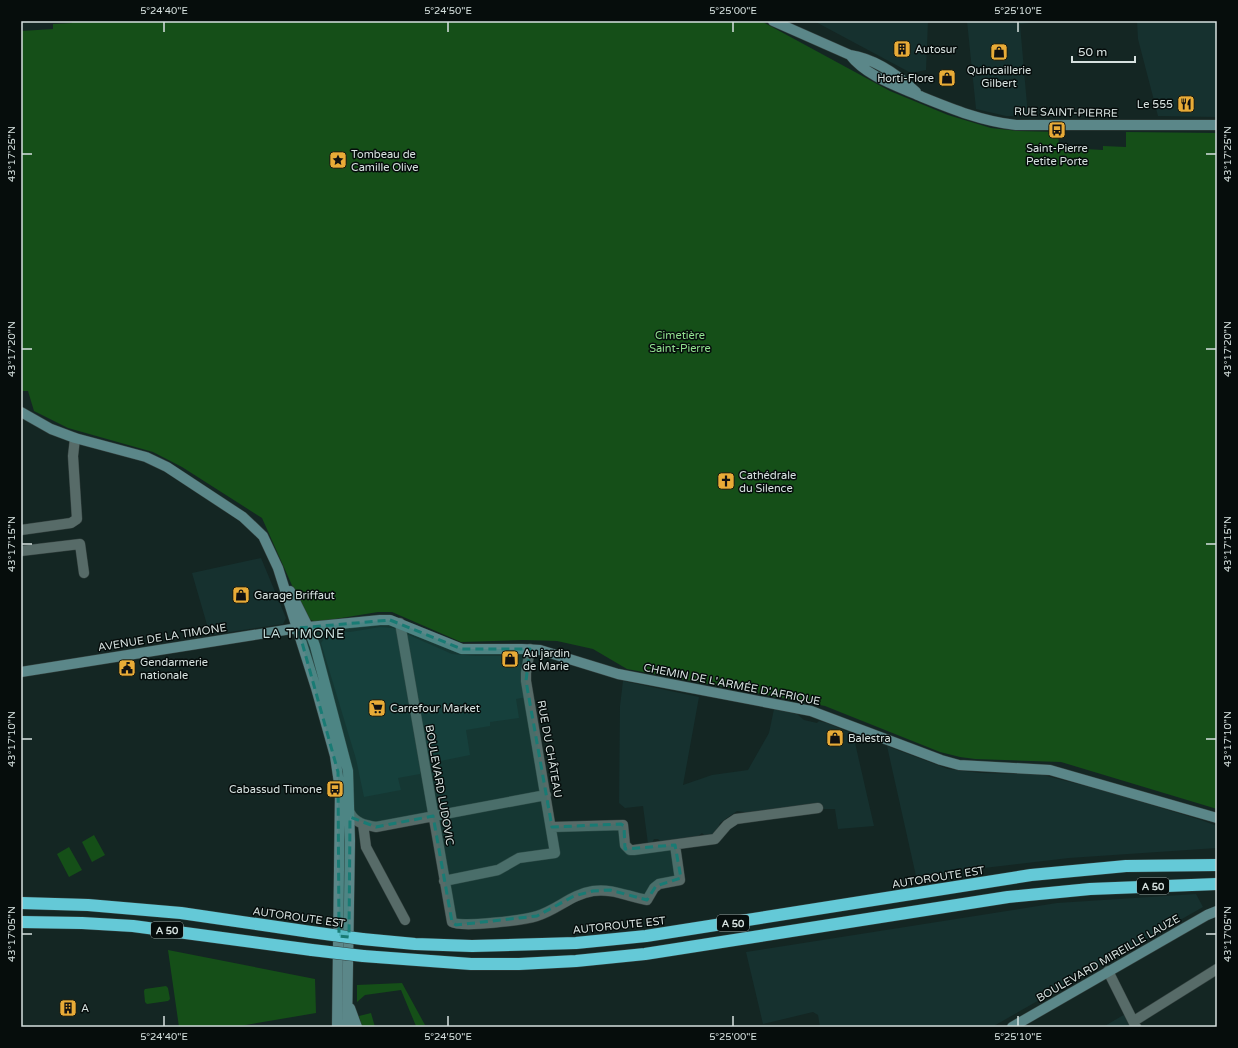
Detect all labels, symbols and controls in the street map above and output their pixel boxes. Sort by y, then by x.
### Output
text: 5°24'40"E [140,5,188,17]
text: 5°24'50"E [424,5,472,17]
text: 5°25'00"E [709,5,757,17]
text: 5°25'10"E [994,5,1042,17]
scale bar [1072,38,1135,64]
building icon: Autosur [892,39,912,59]
shop icon: Quincaillerie Gilbert [989,42,1009,62]
place label: Autosur [915,43,958,56]
text: 50 m [1078,45,1107,59]
place label: Quincaillerie Gilbert [967,64,1031,90]
shop icon: Horti-Flore [937,68,957,88]
place label: Horti-Flore [877,72,934,85]
restaurant icon: Le 555 [1176,94,1196,114]
place label: Le 555 [1137,98,1173,111]
street label: RUE SAINT-PIERRE [1014,105,1118,120]
bus stop icon: Saint-Pierre Petite Porte [1047,120,1067,140]
text: 43°17'25"N [6,126,18,182]
text: 43°17'25"N [1222,126,1234,182]
place label: Saint-Pierre Petite Porte [1026,142,1088,168]
place label: Tombeau de Camille Olive [351,148,419,174]
place icon: Tombeau de Camille Olive [328,150,348,170]
text: 43°17'20"N [6,321,18,377]
text: 43°17'20"N [1222,321,1234,377]
park label: Cimetière Saint-Pierre [649,329,711,355]
place label: Cathédrale du Silence [739,469,796,495]
church icon: Cathédrale du Silence [716,471,736,491]
text: 43°17'15"N [6,516,18,572]
text: 43°17'15"N [1222,516,1234,572]
shop icon: Garage Briffaut [231,585,251,605]
place label: Garage Briffaut [254,589,335,602]
street label: AVENUE DE LA TIMONE [97,621,227,654]
district label: LA TIMONE [263,626,345,642]
place label: Au jardin de Marie [523,647,570,673]
shop icon: Au jardin de Marie [500,649,520,669]
place label: Gendarmerie nationale [140,656,208,682]
public building icon: Gendarmerie nationale [117,658,137,678]
street label: CHEMIN DE L'ARMÉE D'AFRIQUE [642,660,822,708]
supermarket icon: Carrefour Market [367,698,387,718]
street label: RUE DU CHÂTEAU [535,699,565,799]
place label: Carrefour Market [390,702,480,715]
text: 43°17'10"N [6,711,18,767]
text: 43°17'10"N [1222,711,1234,767]
street label: BOULEVARD LUDOVIC [422,724,457,847]
shop icon: Balestra [825,728,845,748]
place label: Balestra [848,732,891,745]
bus stop icon: Cabassud Timone [325,779,345,799]
place label: Cabassud Timone [229,783,322,796]
street label: AUTOROUTE EST [891,864,986,891]
road number: A 50 [1137,878,1169,894]
street label: AUTOROUTE EST [252,905,346,930]
text: 43°17'05"N [6,906,18,962]
text: 43°17'05"N [1222,906,1234,962]
street label: BOULEVARD MIREILLE LAUZE [1034,912,1182,1005]
street label: AUTOROUTE EST [572,914,667,937]
road number: A 50 [717,915,749,931]
road number: A 50 [151,922,183,938]
building icon: A [58,998,78,1018]
place label: A [81,1002,89,1015]
text: 5°24'40"E [140,1031,188,1043]
text: 5°24'50"E [424,1031,472,1043]
text: 5°25'00"E [709,1031,757,1043]
text: 5°25'10"E [994,1031,1042,1043]

